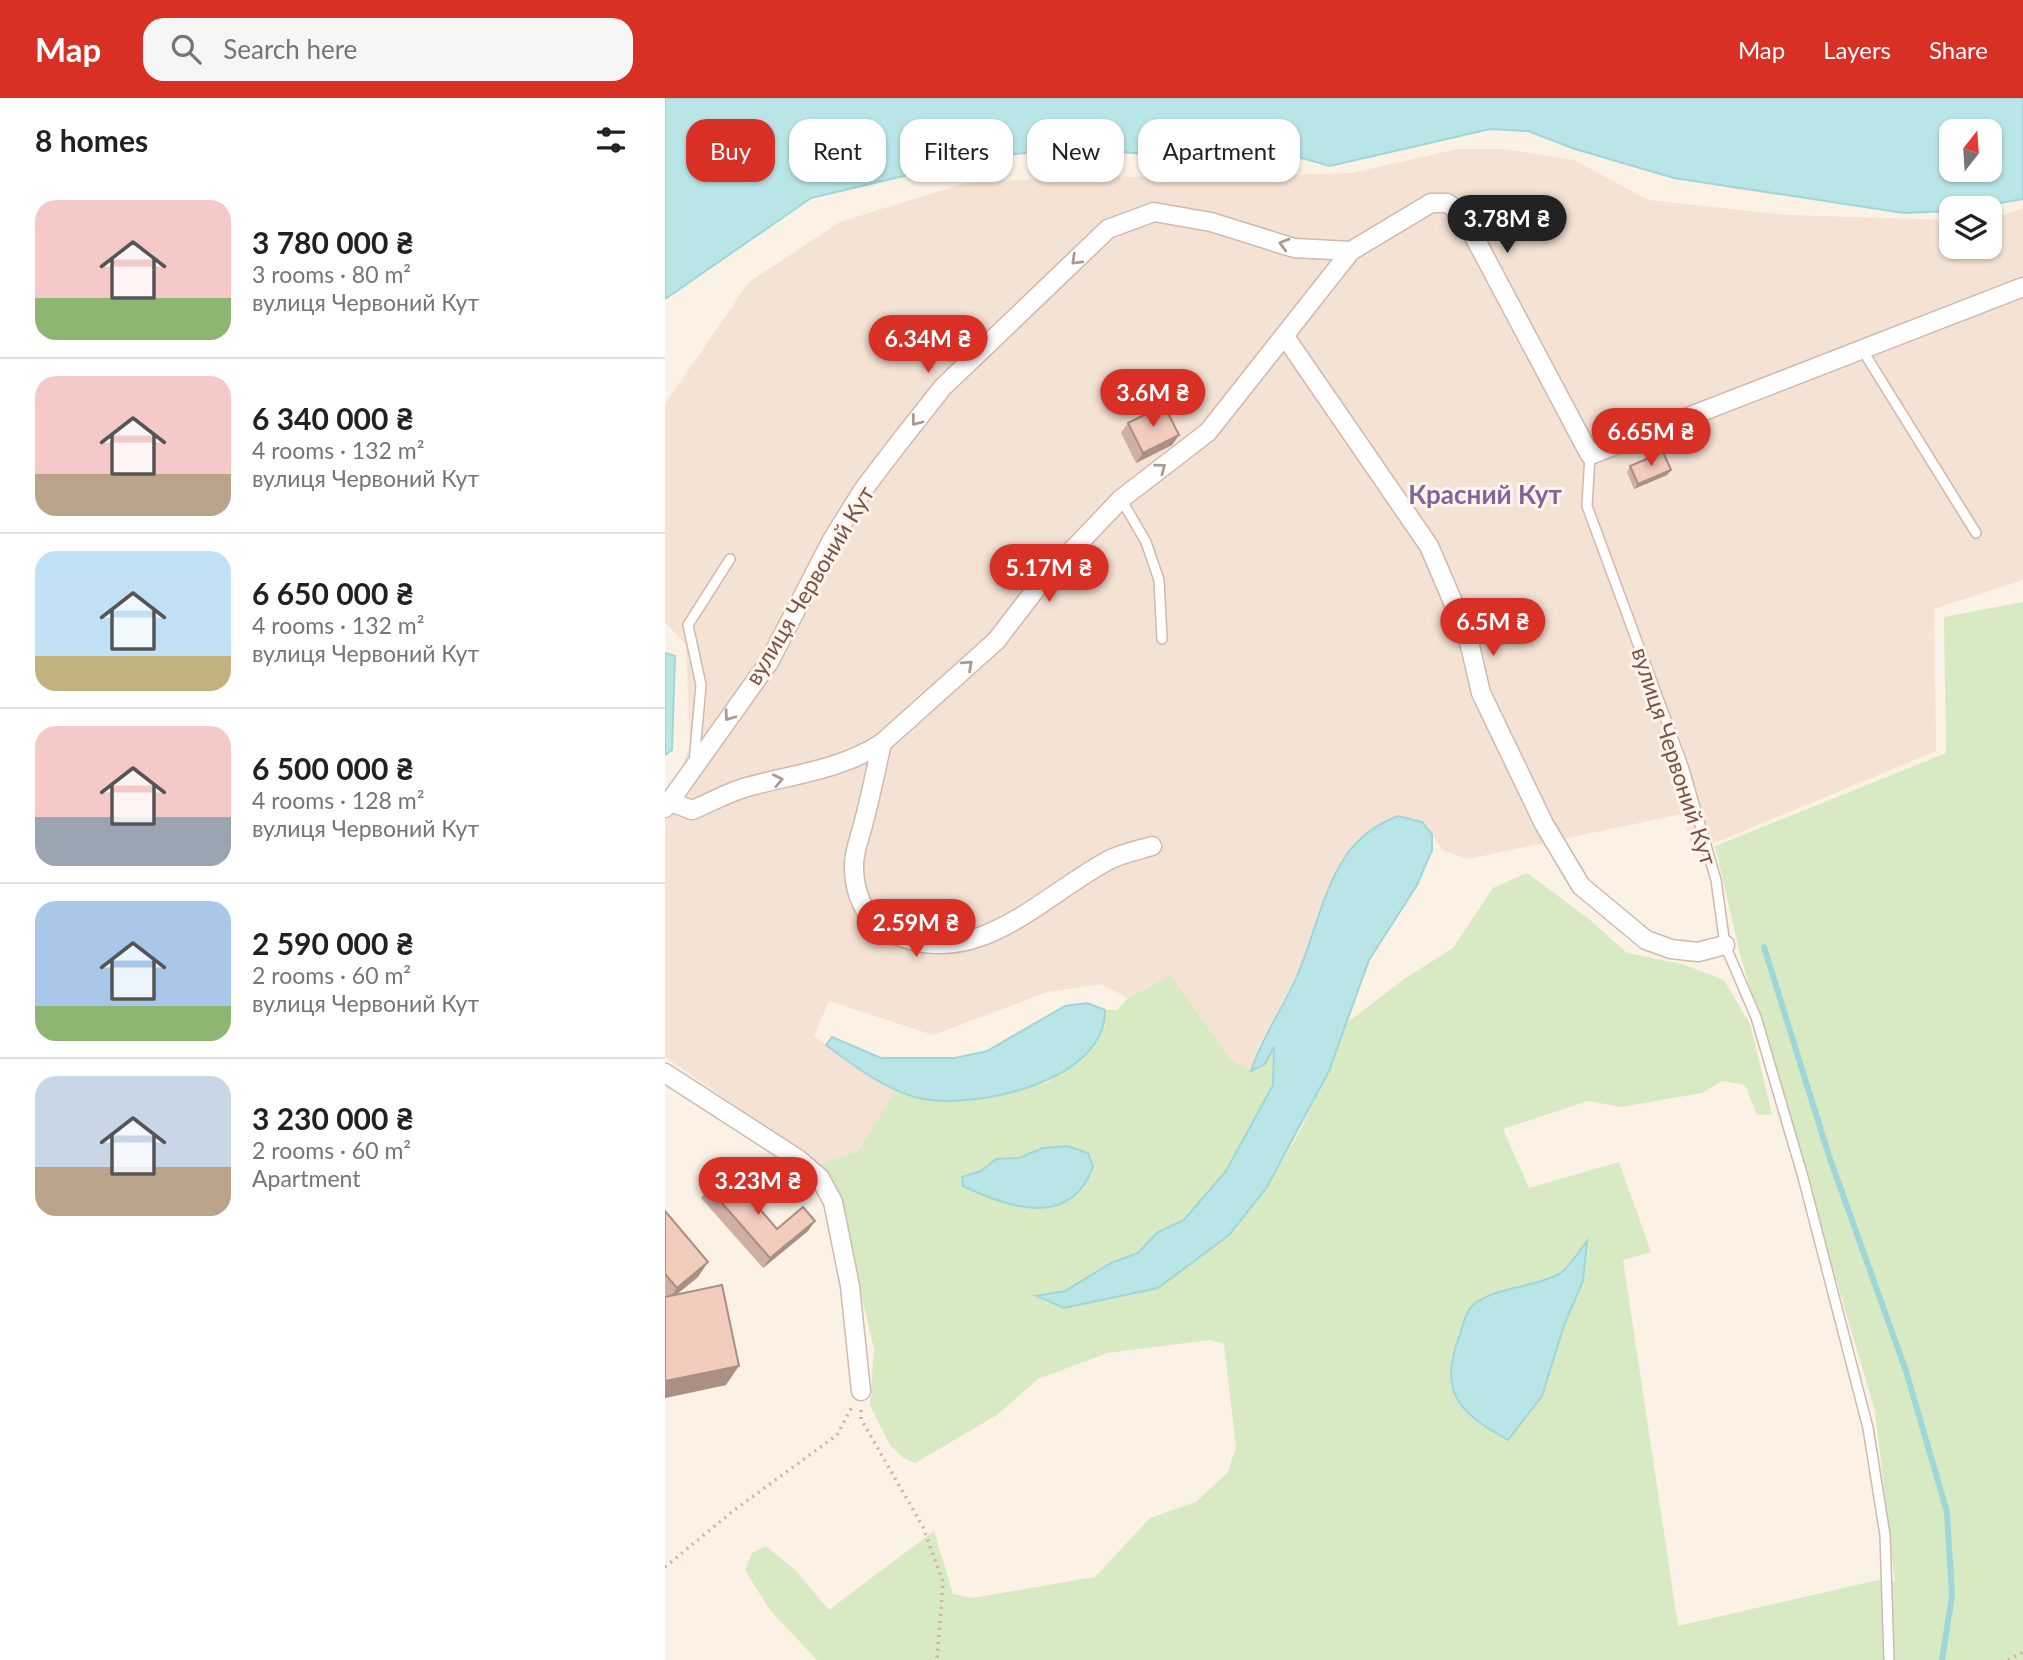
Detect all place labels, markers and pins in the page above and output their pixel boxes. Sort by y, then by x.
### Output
pin: 3.78M ₴ [1442,195,1572,255]
pin: 6.34M ₴ [863,316,993,375]
pin: 3.6M ₴ [1096,370,1210,429]
pin: 6.65M ₴ [1586,408,1716,468]
pin: 5.17M ₴ [984,545,1114,604]
pin: 6.5M ₴ [1436,598,1550,658]
pin: 2.59M ₴ [851,900,981,959]
pin: 3.23M ₴ [693,1158,823,1217]

